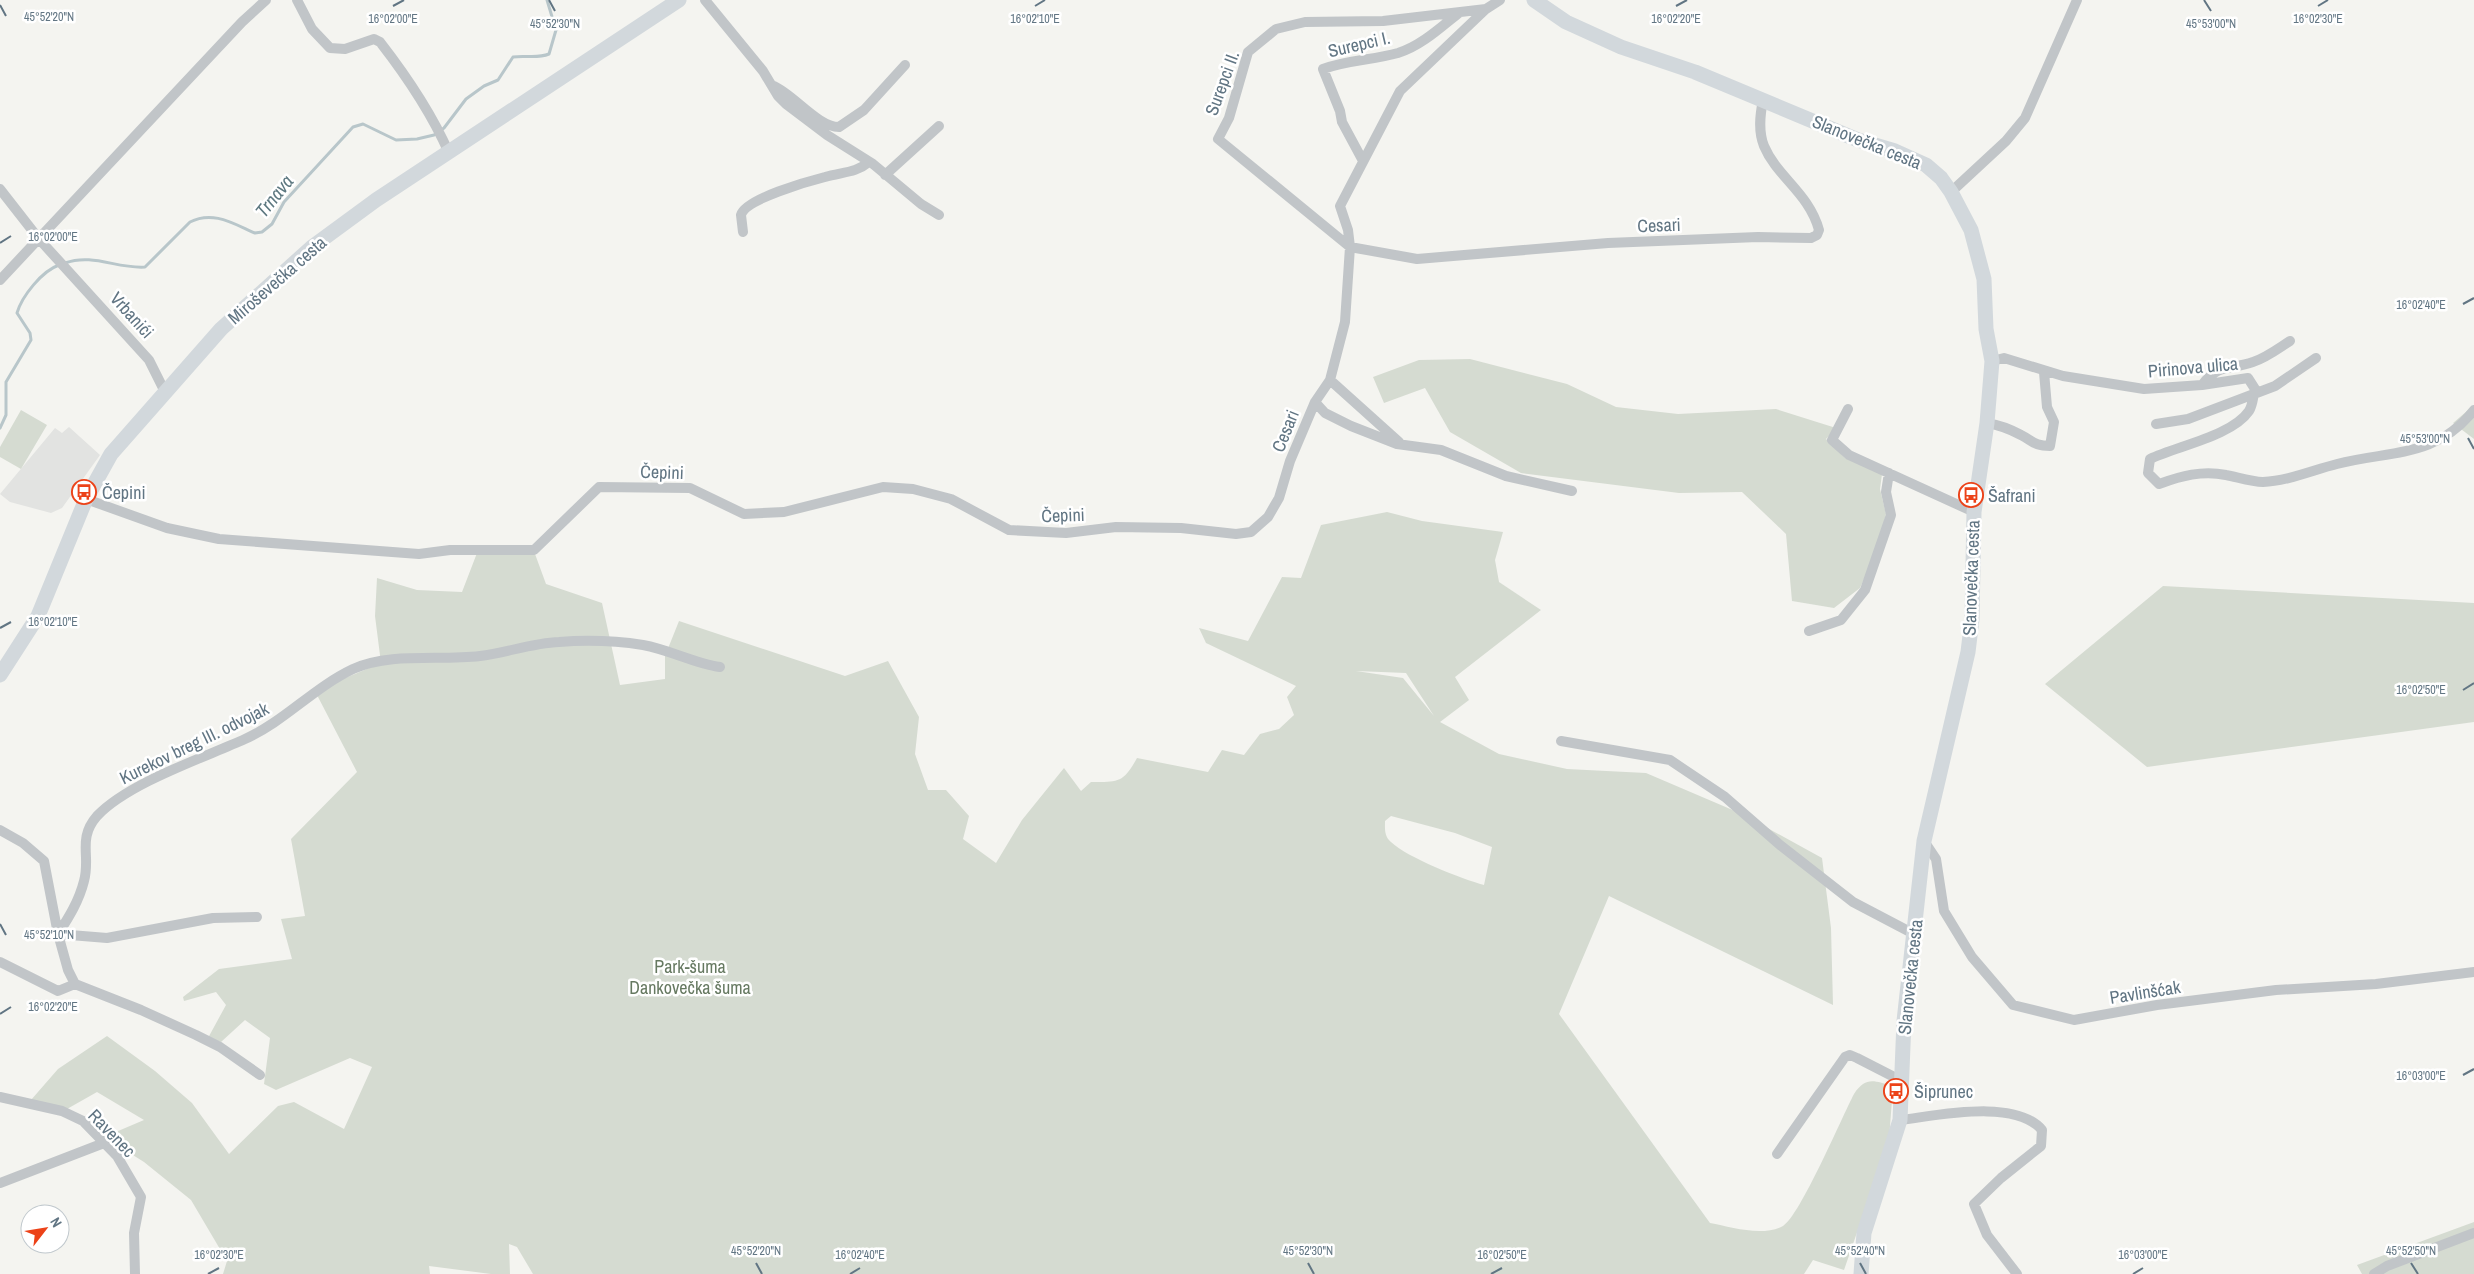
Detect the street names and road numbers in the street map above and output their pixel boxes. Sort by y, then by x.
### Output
street label: Surepci I. [1325,25,1393,63]
street label: Surepci II. [1199,47,1245,119]
street label: Slanovečka cesta [1809,109,1925,175]
street label: Cesari [1637,212,1681,238]
street label: Miroševečka cesta [222,230,332,330]
street label: Vrbanići [104,286,160,344]
street label: Pirinova ulica [2147,351,2239,383]
street label: Cesari [1265,406,1305,456]
street label: Čepini [640,459,684,485]
street label: Čepini [1041,502,1085,528]
street label: Slanovečka cesta [1956,520,1986,636]
street label: Kurekov breg III. odvojak [115,696,273,790]
street label: Slanovečka cesta [1892,918,1928,1036]
street label: Pavlinšćak [2108,974,2183,1010]
street label: Ravenec [83,1103,141,1163]

